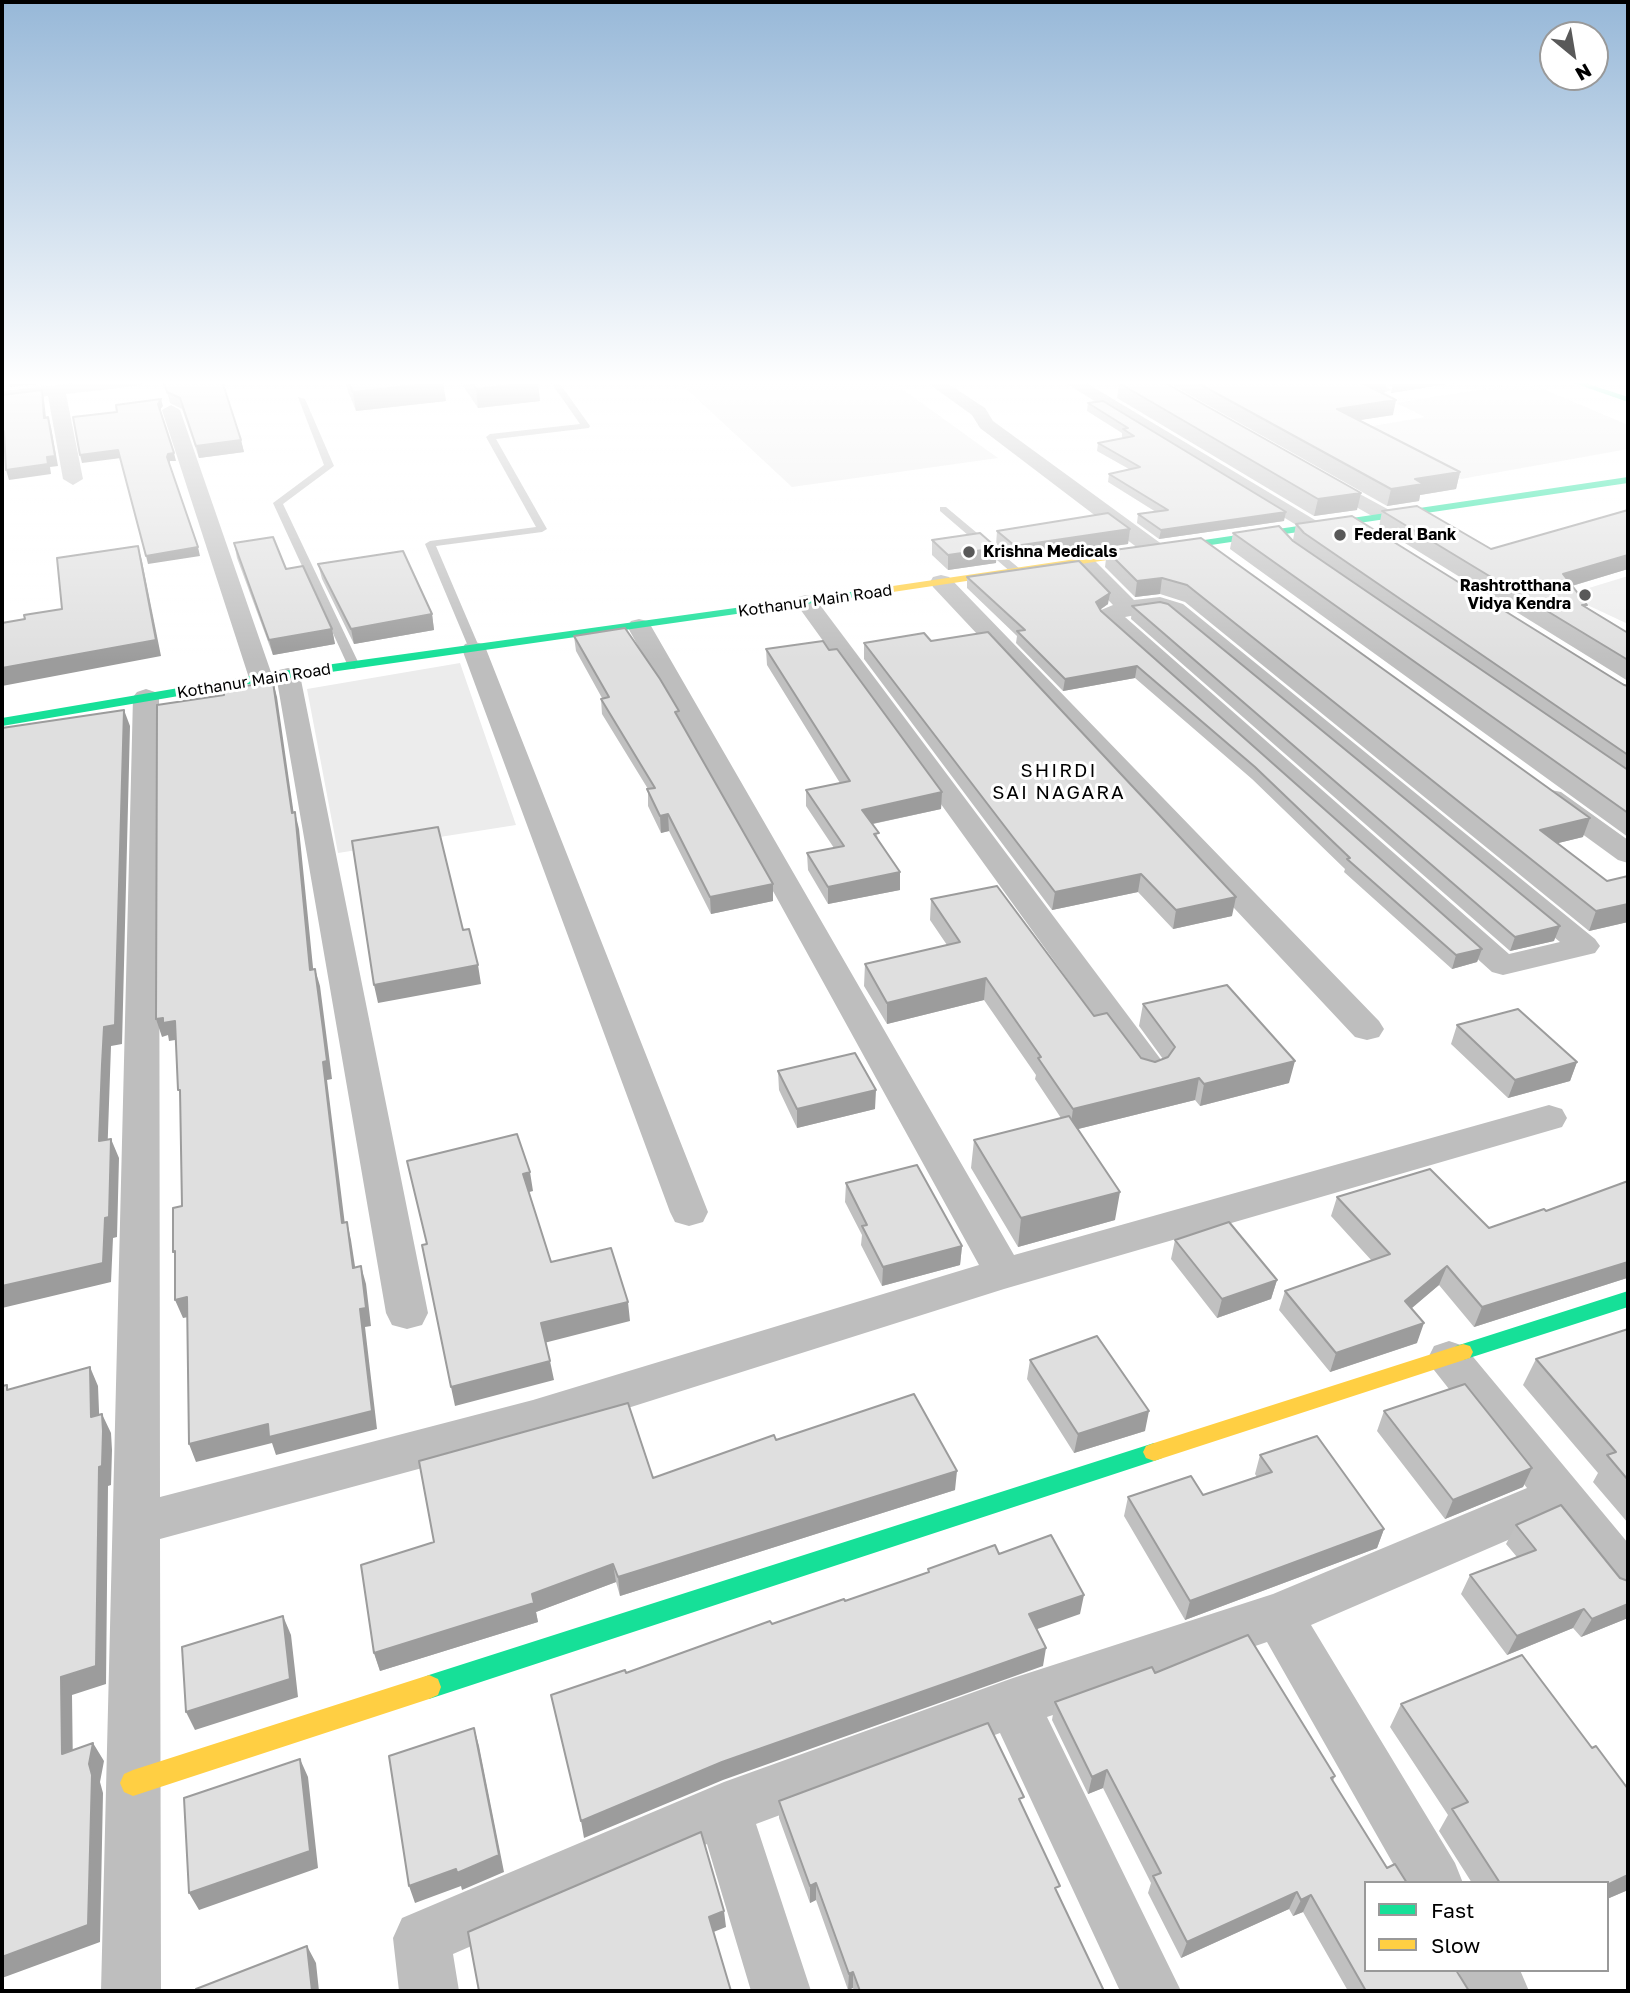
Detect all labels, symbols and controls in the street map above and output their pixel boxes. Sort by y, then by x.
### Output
north arrow [1539,21,1609,91]
text: N [1572,59,1596,86]
place label: Federal Bank [1354,525,1456,545]
marker: Federal Bank [1332,527,1348,543]
place label: Krishna Medicals [983,542,1118,562]
marker: Krishna Medicals [961,544,977,560]
place label: Rashtrotthana Vidya Kendra [1460,576,1571,614]
street label: Kothanur Main Road [737,581,893,621]
marker: Rashtrotthana Vidya Kendra [1577,587,1593,603]
street label: Kothanur Main Road [176,659,332,703]
district label: SHIRDI SAI NAGARA [993,760,1125,804]
legend [1364,1881,1609,1972]
text: Fast [1431,1897,1474,1923]
text: Slow [1431,1932,1480,1958]

